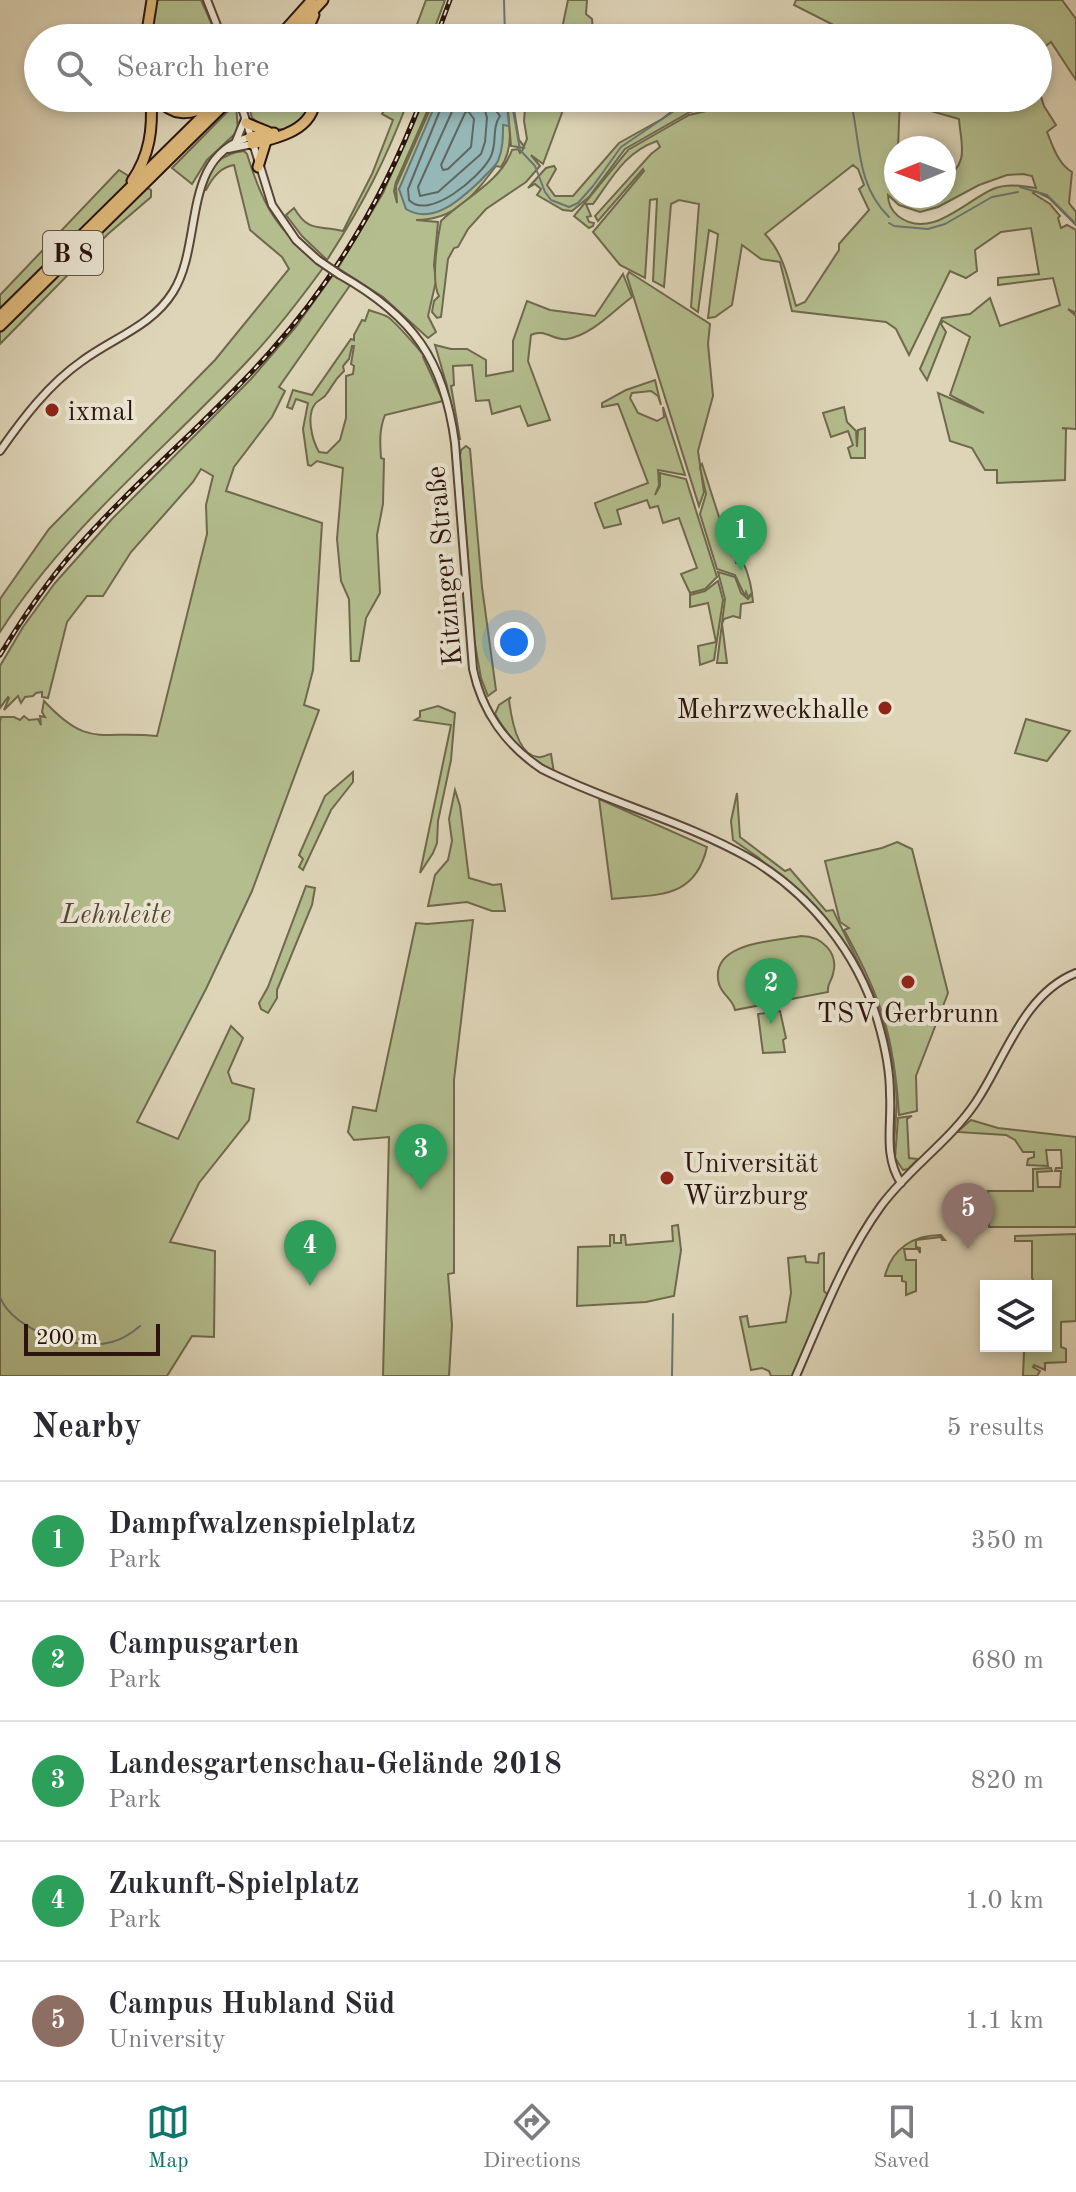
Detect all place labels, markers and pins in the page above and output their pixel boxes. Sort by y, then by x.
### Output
place label: ixmal [68,399,134,427]
marker: ixmal [43,401,61,419]
pin: 1 [715,505,767,571]
place label: Mehrzweckhalle [677,697,869,725]
marker: Mehrzweckhalle [876,699,894,717]
pin: 2 [745,958,797,1024]
marker: TSV Gerbrunn [899,973,917,991]
place label: TSV Gerbrunn [817,1001,999,1029]
pin: 3 [395,1124,447,1190]
place label: Universität Würzburg [683,1151,819,1211]
marker: Universität Würzburg [658,1169,676,1187]
pin: 5 [942,1183,994,1249]
pin: 4 [284,1220,336,1286]

